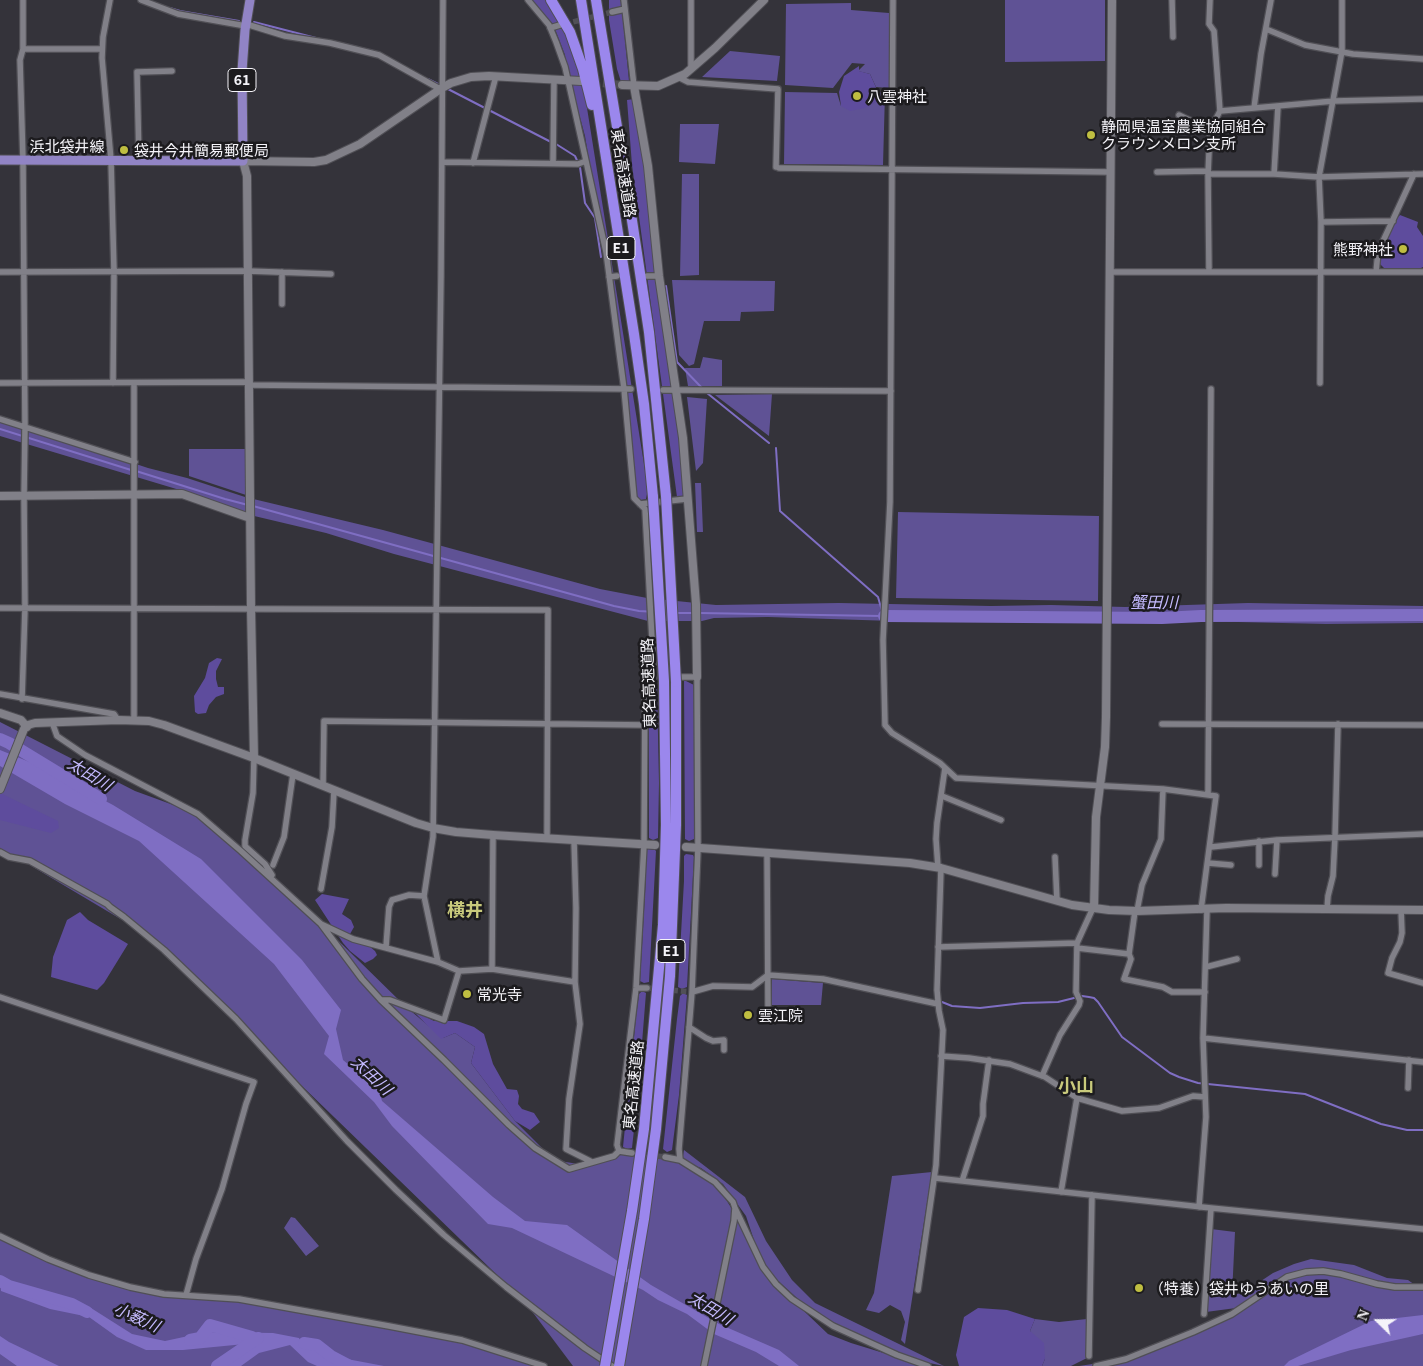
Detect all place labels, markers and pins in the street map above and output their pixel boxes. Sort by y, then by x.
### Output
place label: 八雲神社 [867,87,927,105]
marker: 八雲神社 [851,90,863,102]
place label: 静岡県温室農業協同組合 クラウンメロン支所 [1101,117,1266,152]
marker: 静岡県温室農業協同組合 クラウンメロン支所 [1085,129,1097,141]
place label: 袋井今井簡易郵便局 [134,141,269,159]
marker: 袋井今井簡易郵便局 [118,144,130,156]
place label: 熊野神社 [1333,240,1393,258]
marker: 熊野神社 [1397,243,1409,255]
place label: 常光寺 [477,985,522,1003]
marker: 常光寺 [461,988,473,1000]
place label: 雲江院 [758,1006,803,1024]
marker: 雲江院 [742,1009,754,1021]
place label: （特養）袋井ゆうあいの里 [1149,1279,1329,1297]
marker: （特養）袋井ゆうあいの里 [1133,1282,1145,1294]

